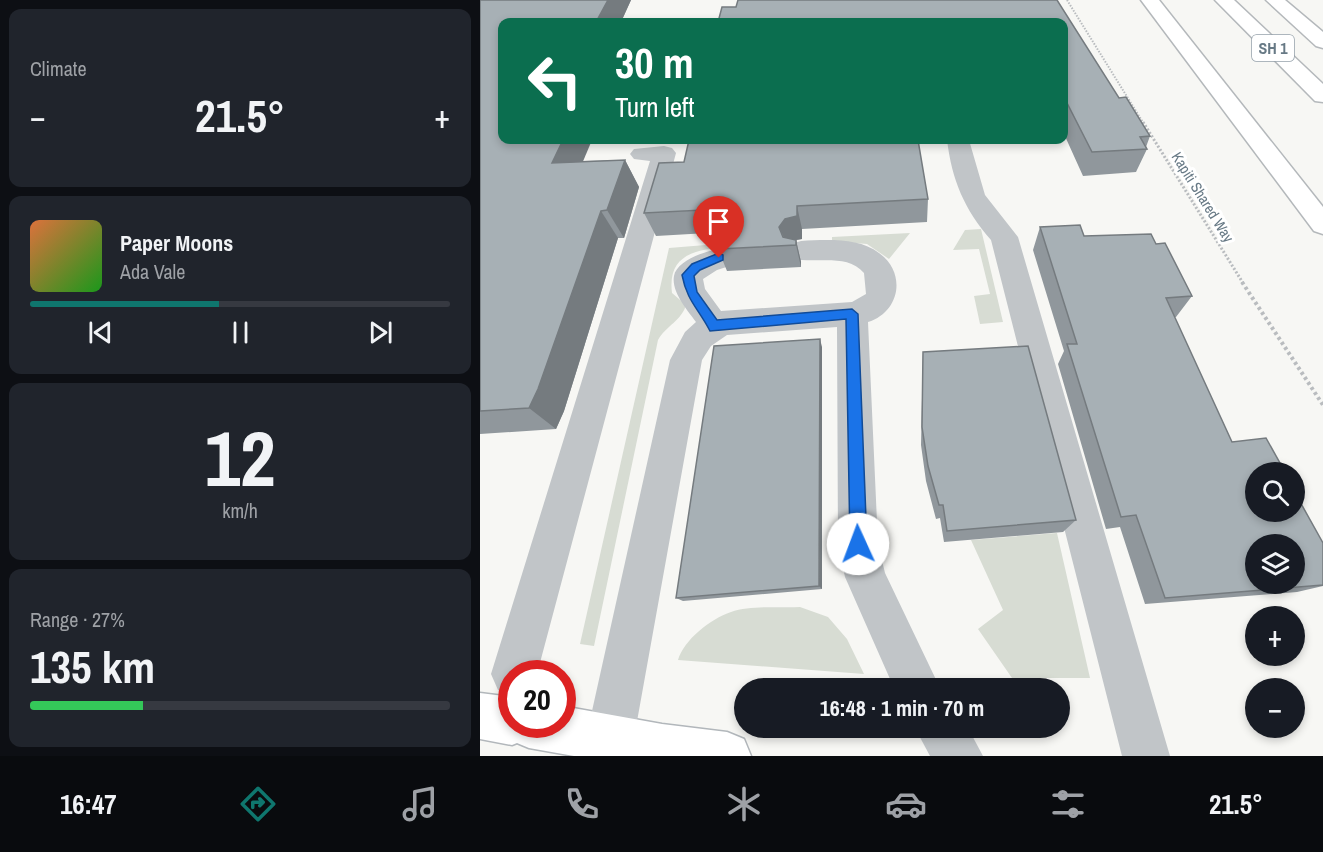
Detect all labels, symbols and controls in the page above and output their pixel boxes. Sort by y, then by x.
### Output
text: 30 m [615,35,694,91]
road number: SH 1 [1252,35,1294,61]
icon: left [516,42,594,120]
text: Climate [30,55,87,82]
text: 21.5° [195,85,285,146]
text: Turn left [615,89,694,125]
text: − [30,94,46,138]
text: + [434,94,450,138]
street label: Kapiti Shared Way [1167,148,1240,247]
pin [693,196,744,258]
icon: arrive [702,205,735,238]
text: Paper Moons [120,228,233,258]
text: Ada Vale [120,258,185,285]
icon: previous [84,316,117,349]
icon: pause [224,316,257,349]
icon: next [364,316,397,349]
text: 12 [204,405,276,510]
map controls [1245,462,1305,738]
button: search [1245,462,1305,522]
text: km/h [222,497,258,524]
position arrow [826,512,890,576]
button: layers [1245,534,1305,594]
text: Range · 27% [30,606,125,633]
button: + [1245,606,1305,666]
text: 135 km [30,636,155,697]
speed limit sign: 20 [498,660,576,738]
button: − [1245,678,1305,738]
text: 16:48 · 1 min · 70 m [820,693,984,723]
icon: directions [237,783,279,825]
icon: music [399,783,441,825]
icon: phone [561,783,603,825]
icon: climate [723,783,765,825]
icon: car [885,783,927,825]
icon: filters [1047,783,1089,825]
text: 16:47 [60,786,117,822]
text: 21.5° [1209,786,1263,822]

